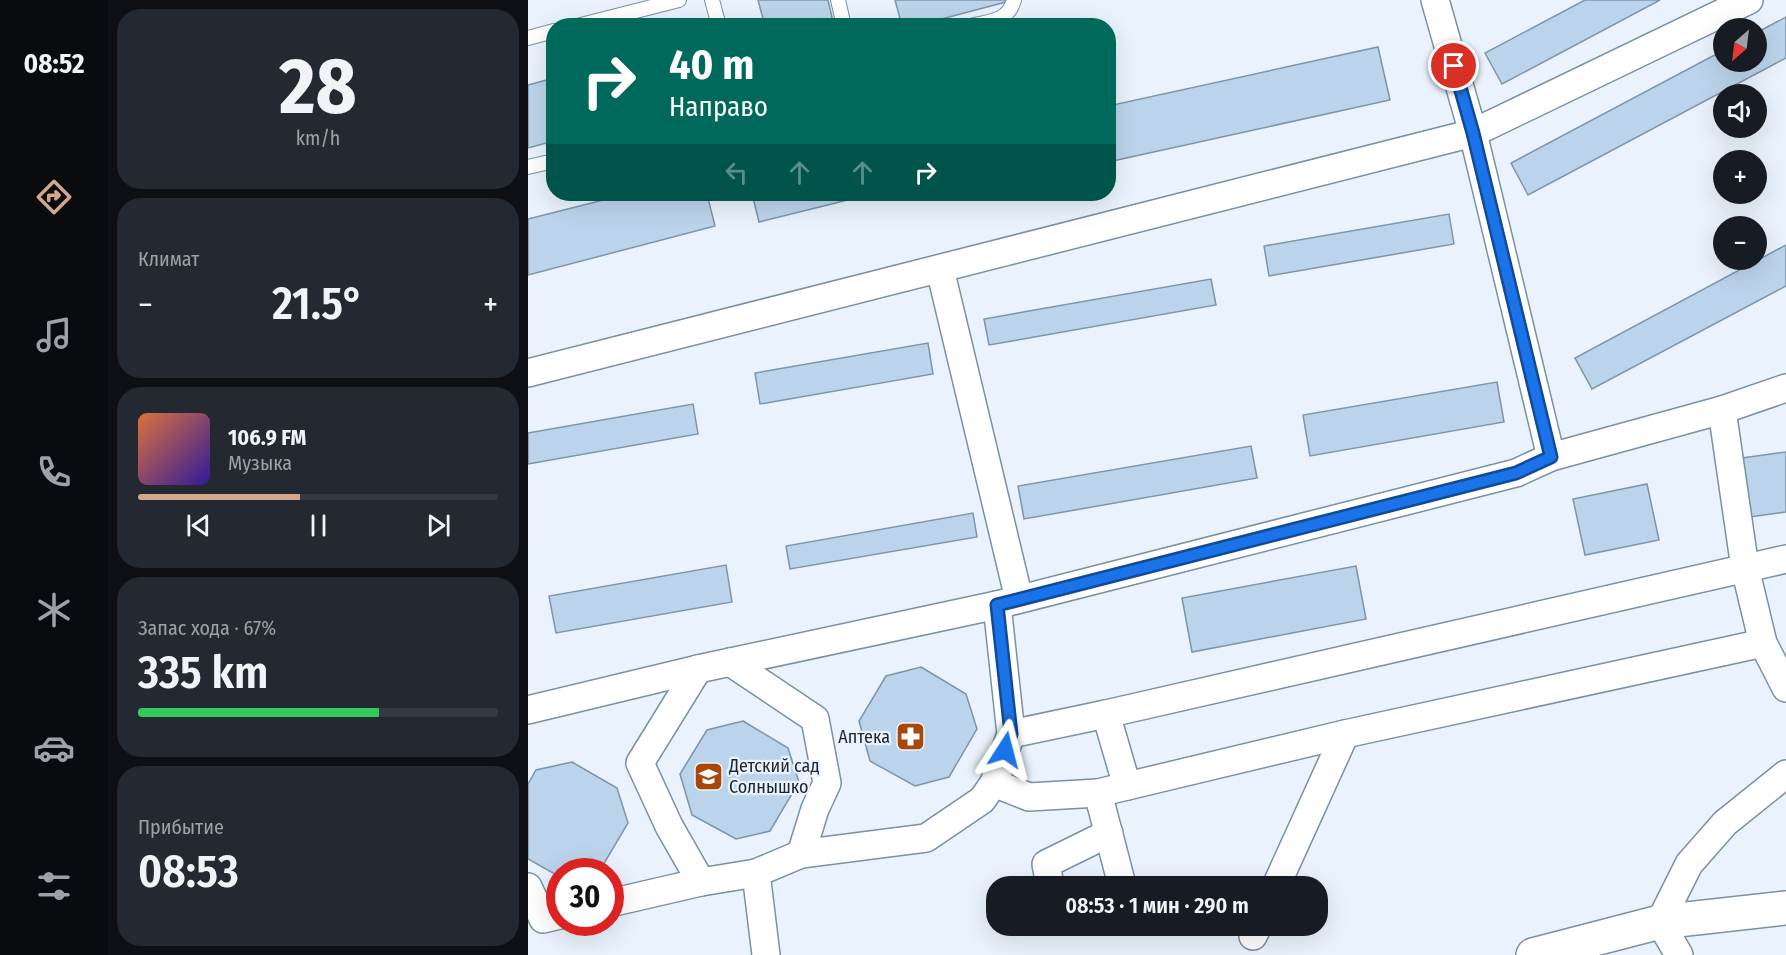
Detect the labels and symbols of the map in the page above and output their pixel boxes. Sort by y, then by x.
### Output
north arrow [1713,18,1767,72]
pin [1428,40,1479,91]
position arrow [973,718,1037,782]
pharmacy icon: Аптека [895,721,927,753]
place label: Аптека [838,726,890,748]
place label: Детский сад Солнышко [728,755,819,798]
school or university icon: Детский сад Солнышко [692,760,724,792]
speed limit sign: 30 [546,858,624,936]

